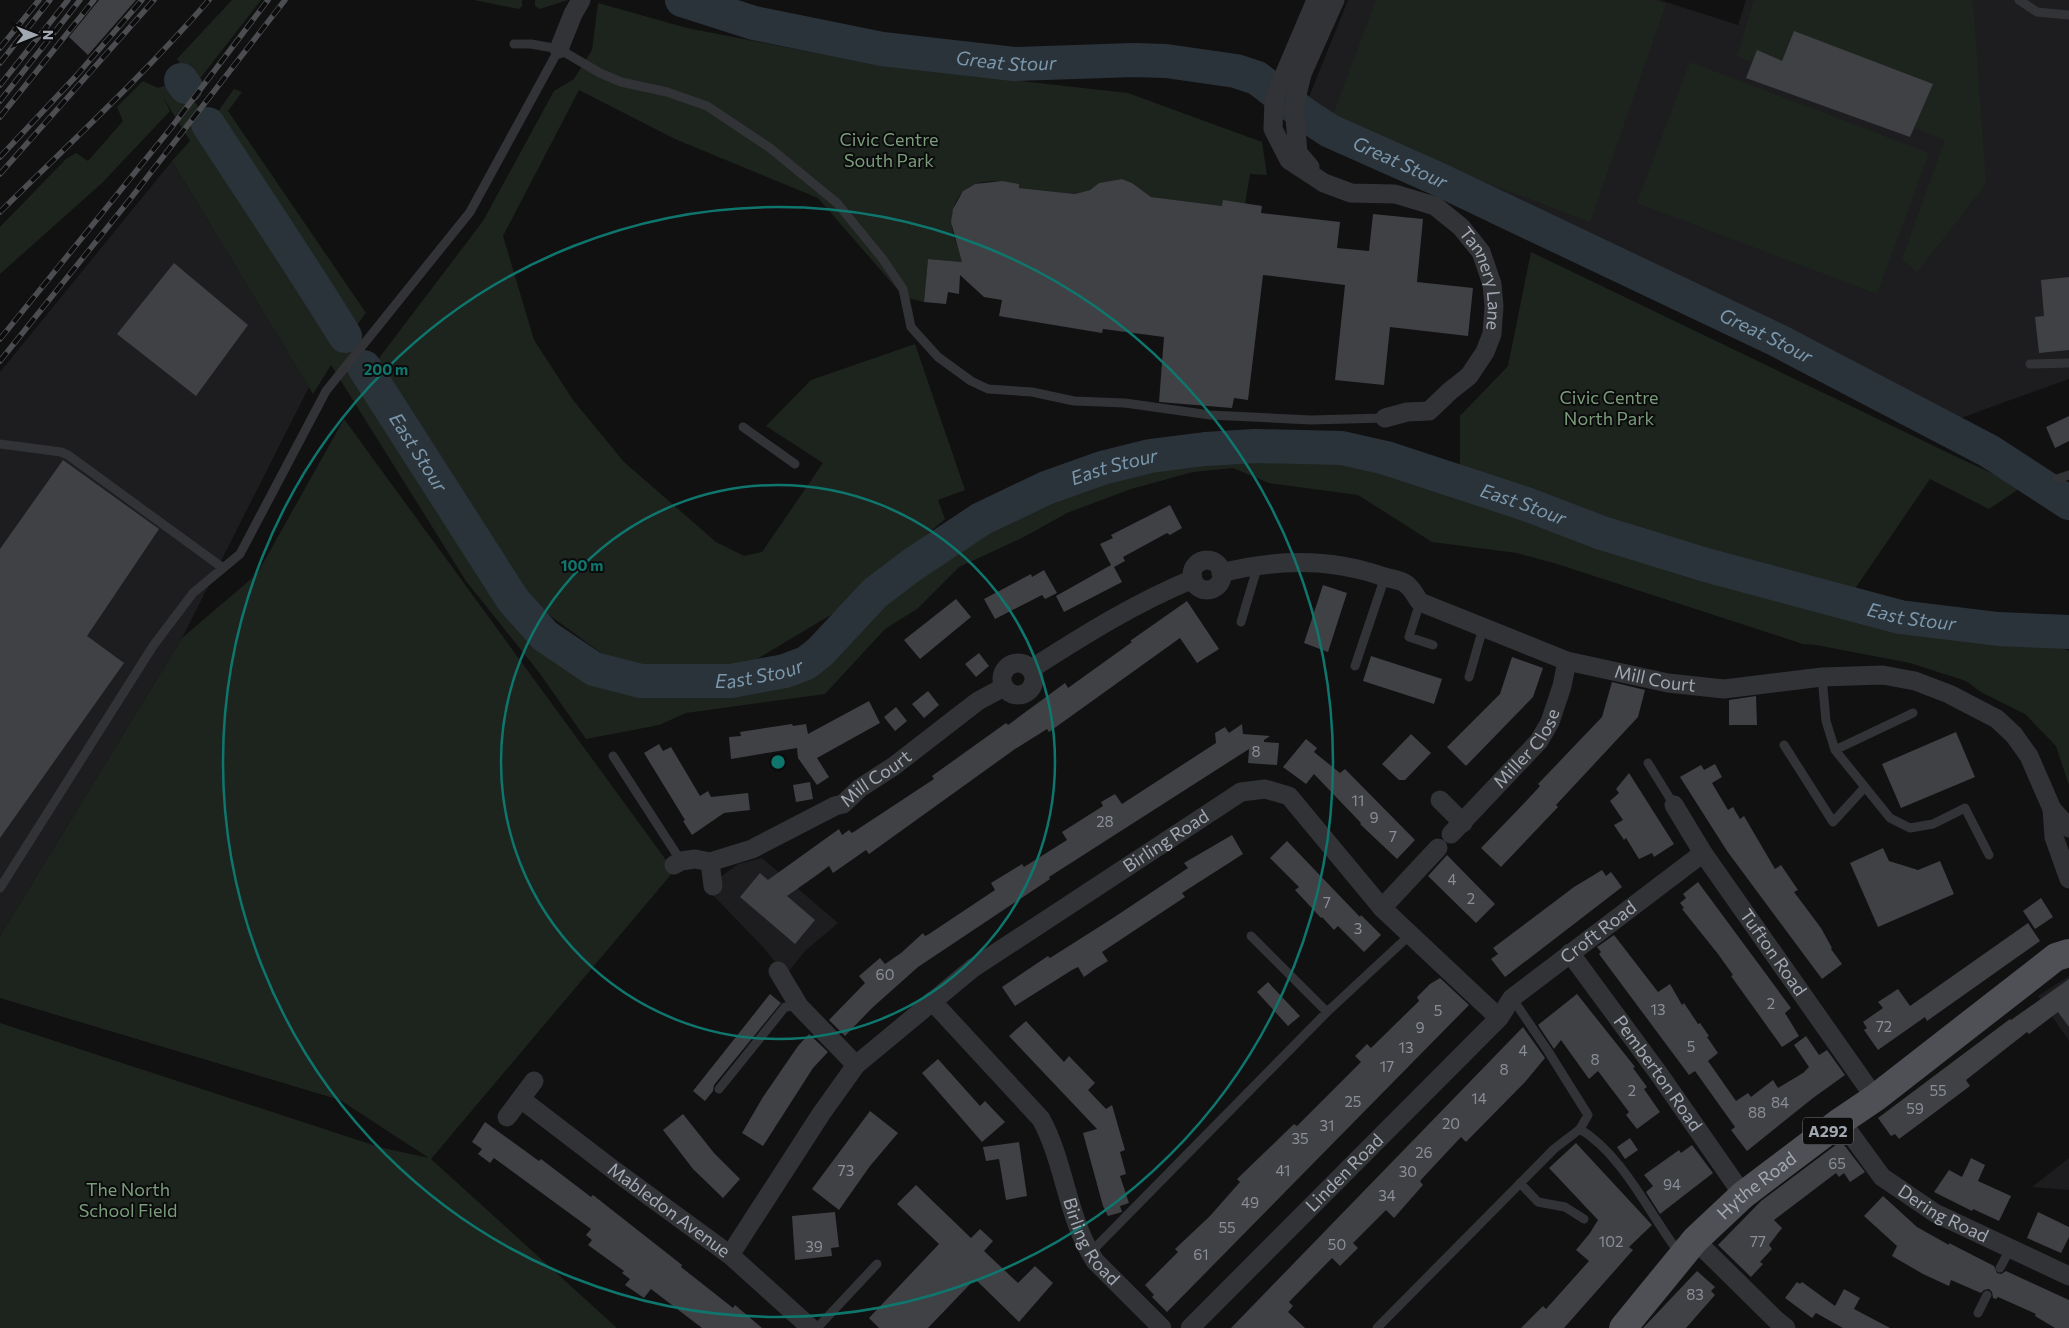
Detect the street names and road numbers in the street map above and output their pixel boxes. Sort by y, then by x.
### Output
street label: Tannery Lane [1455,222,1506,331]
street label: Mill Court [1613,660,1697,696]
street label: Miller Close [1488,706,1564,792]
street label: Mill Court [835,745,915,811]
street label: Birling Road [1118,804,1213,877]
street label: Croft Road [1555,896,1640,968]
street label: Tufton Road [1736,905,1812,1000]
street label: Pemberton Road [1610,1011,1707,1135]
road number: A292 [1803,1118,1853,1144]
street label: Linden Road [1300,1129,1387,1216]
street label: Hythe Road [1712,1147,1800,1224]
street label: Mabledon Avenue [604,1157,735,1261]
street label: Dering Road [1894,1179,1992,1247]
street label: Birling Road [1059,1195,1125,1289]

